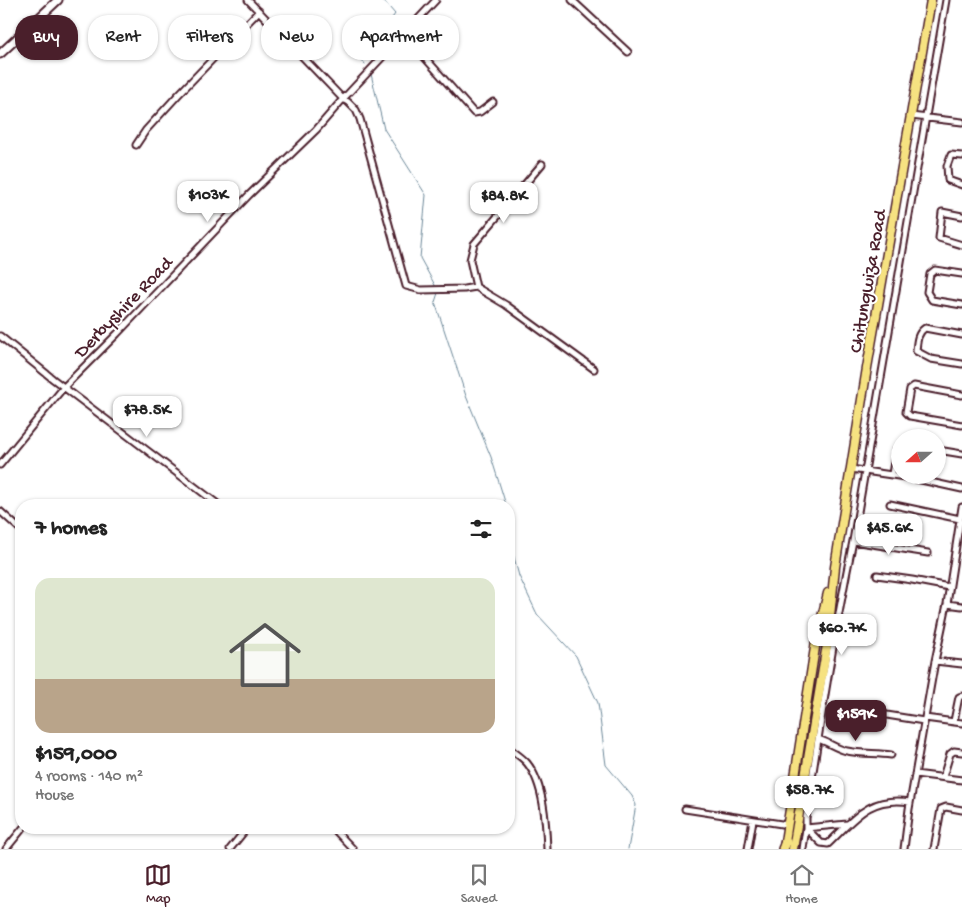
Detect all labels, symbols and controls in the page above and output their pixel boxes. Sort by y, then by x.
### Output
chip: Buy [15,15,78,60]
chip: Rent [88,15,158,60]
chip: Filters [168,15,251,60]
chip: New [261,15,332,60]
chip: Apartment [342,15,459,60]
pin: $103K [173,180,243,223]
pin: $84.8K [463,182,545,224]
text: $103K [188,187,228,206]
text: $84.8K [481,188,527,207]
street label: Chitungwiza Road [846,206,894,355]
street label: Derbyshire Road [69,252,180,365]
pin: $78.5K [106,396,188,438]
text: $78.5K [124,402,170,421]
north arrow [891,429,946,484]
map controls [891,429,946,484]
pin: $45.6K [848,514,930,556]
icon: filters [467,515,495,543]
text: 7 homes [35,517,107,542]
text: $45.6K [866,520,912,539]
icon: home [220,610,310,700]
pin: $60.7K [801,614,883,656]
text: $60.7K [819,620,865,639]
pin: $159K [821,700,891,742]
text: $159K [837,706,875,725]
text: $159,000 [35,743,117,768]
text: 4 rooms · 140 m² [35,768,143,787]
pin: $58.7K [768,776,850,818]
text: $58.7K [786,782,832,801]
text: House [35,787,74,806]
tab: Map [144,861,172,908]
tab: Saved [461,861,497,908]
tab: Home [785,861,818,908]

